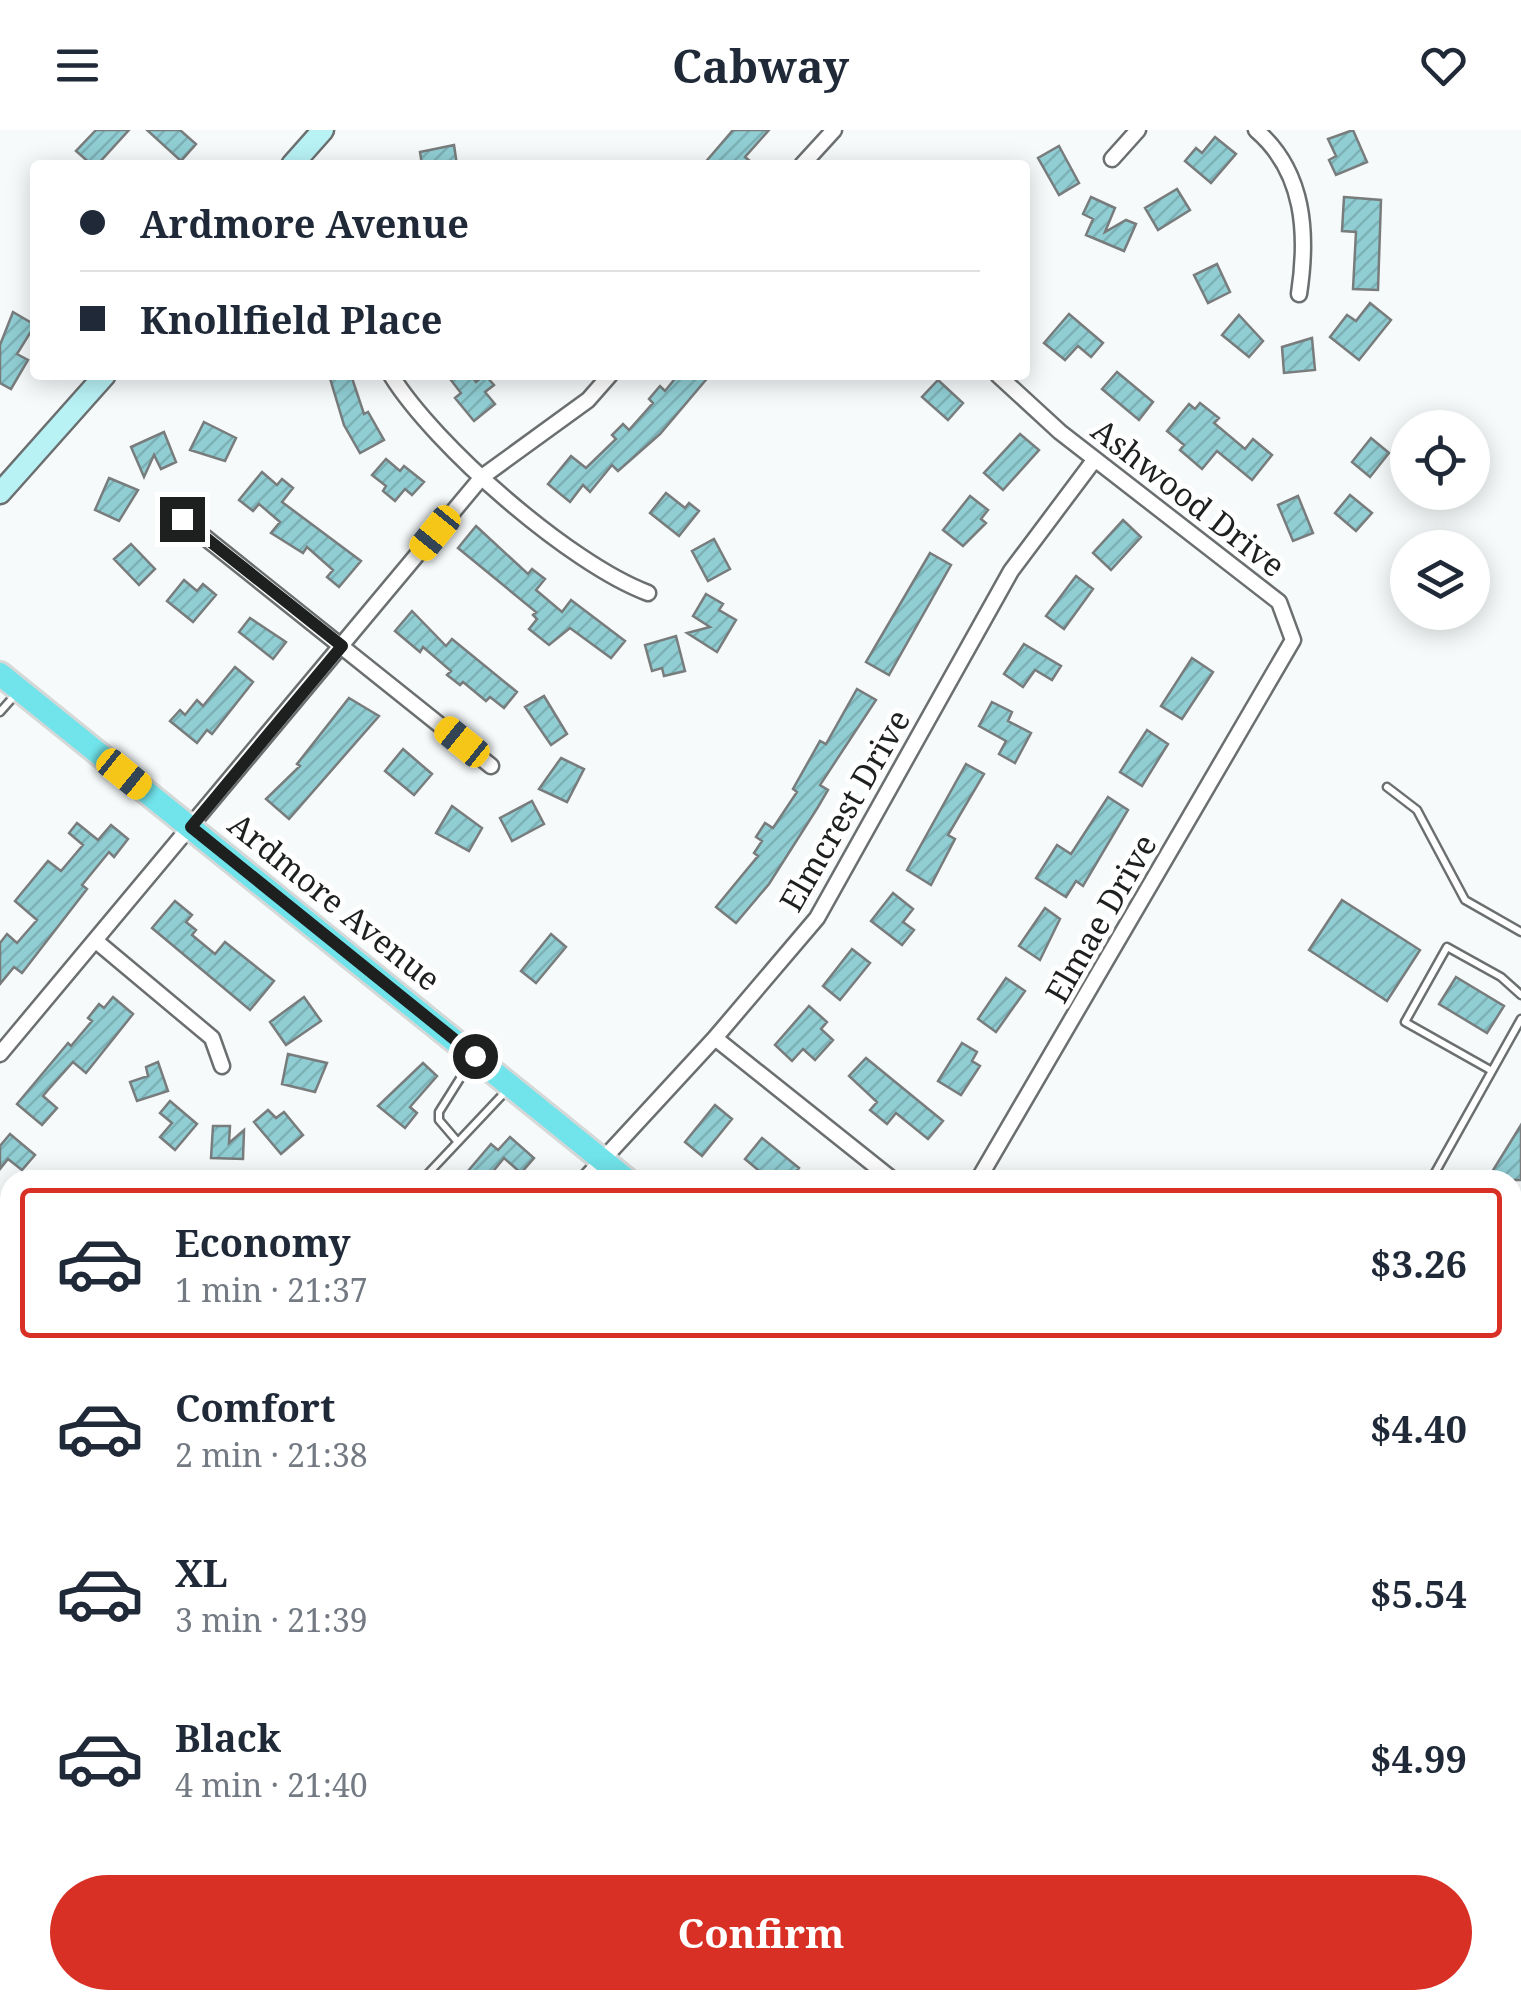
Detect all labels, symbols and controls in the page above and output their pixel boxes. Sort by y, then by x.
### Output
text: Cabway [672,35,849,96]
icon: menu [50,38,105,93]
icon: heart [1416,38,1471,93]
text: Ardmore Avenue [140,197,469,249]
text: Knollfield Place [140,293,442,345]
street label: Ashwood Drive [1084,408,1294,586]
map controls [1390,410,1490,630]
button: locate [1390,410,1490,510]
route end [160,497,205,542]
car [404,500,466,566]
button: layers [1390,530,1490,630]
street label: Elmcrest Drive [769,701,919,919]
car [429,711,495,773]
car [91,743,157,805]
street label: Ardmore Avenue [220,802,450,1000]
street label: Elmae Drive [1034,826,1166,1010]
route start [453,1034,498,1079]
text: Economy [175,1216,351,1268]
icon: car [55,1218,145,1308]
text: $3.26 [1370,1237,1467,1289]
text: 1 min · 21:37 [175,1268,368,1311]
text: Comfort [175,1381,335,1433]
icon: car [55,1383,145,1473]
text: $4.40 [1370,1402,1467,1454]
text: 2 min · 21:38 [175,1433,368,1476]
text: XL [175,1546,228,1598]
icon: car [55,1548,145,1638]
text: $5.54 [1370,1567,1467,1619]
text: 3 min · 21:39 [175,1598,368,1641]
text: Black [175,1711,281,1763]
icon: car [55,1713,145,1803]
text: $4.99 [1370,1732,1467,1784]
text: 4 min · 21:40 [175,1763,368,1806]
button: Confirm [50,1875,1472,1990]

